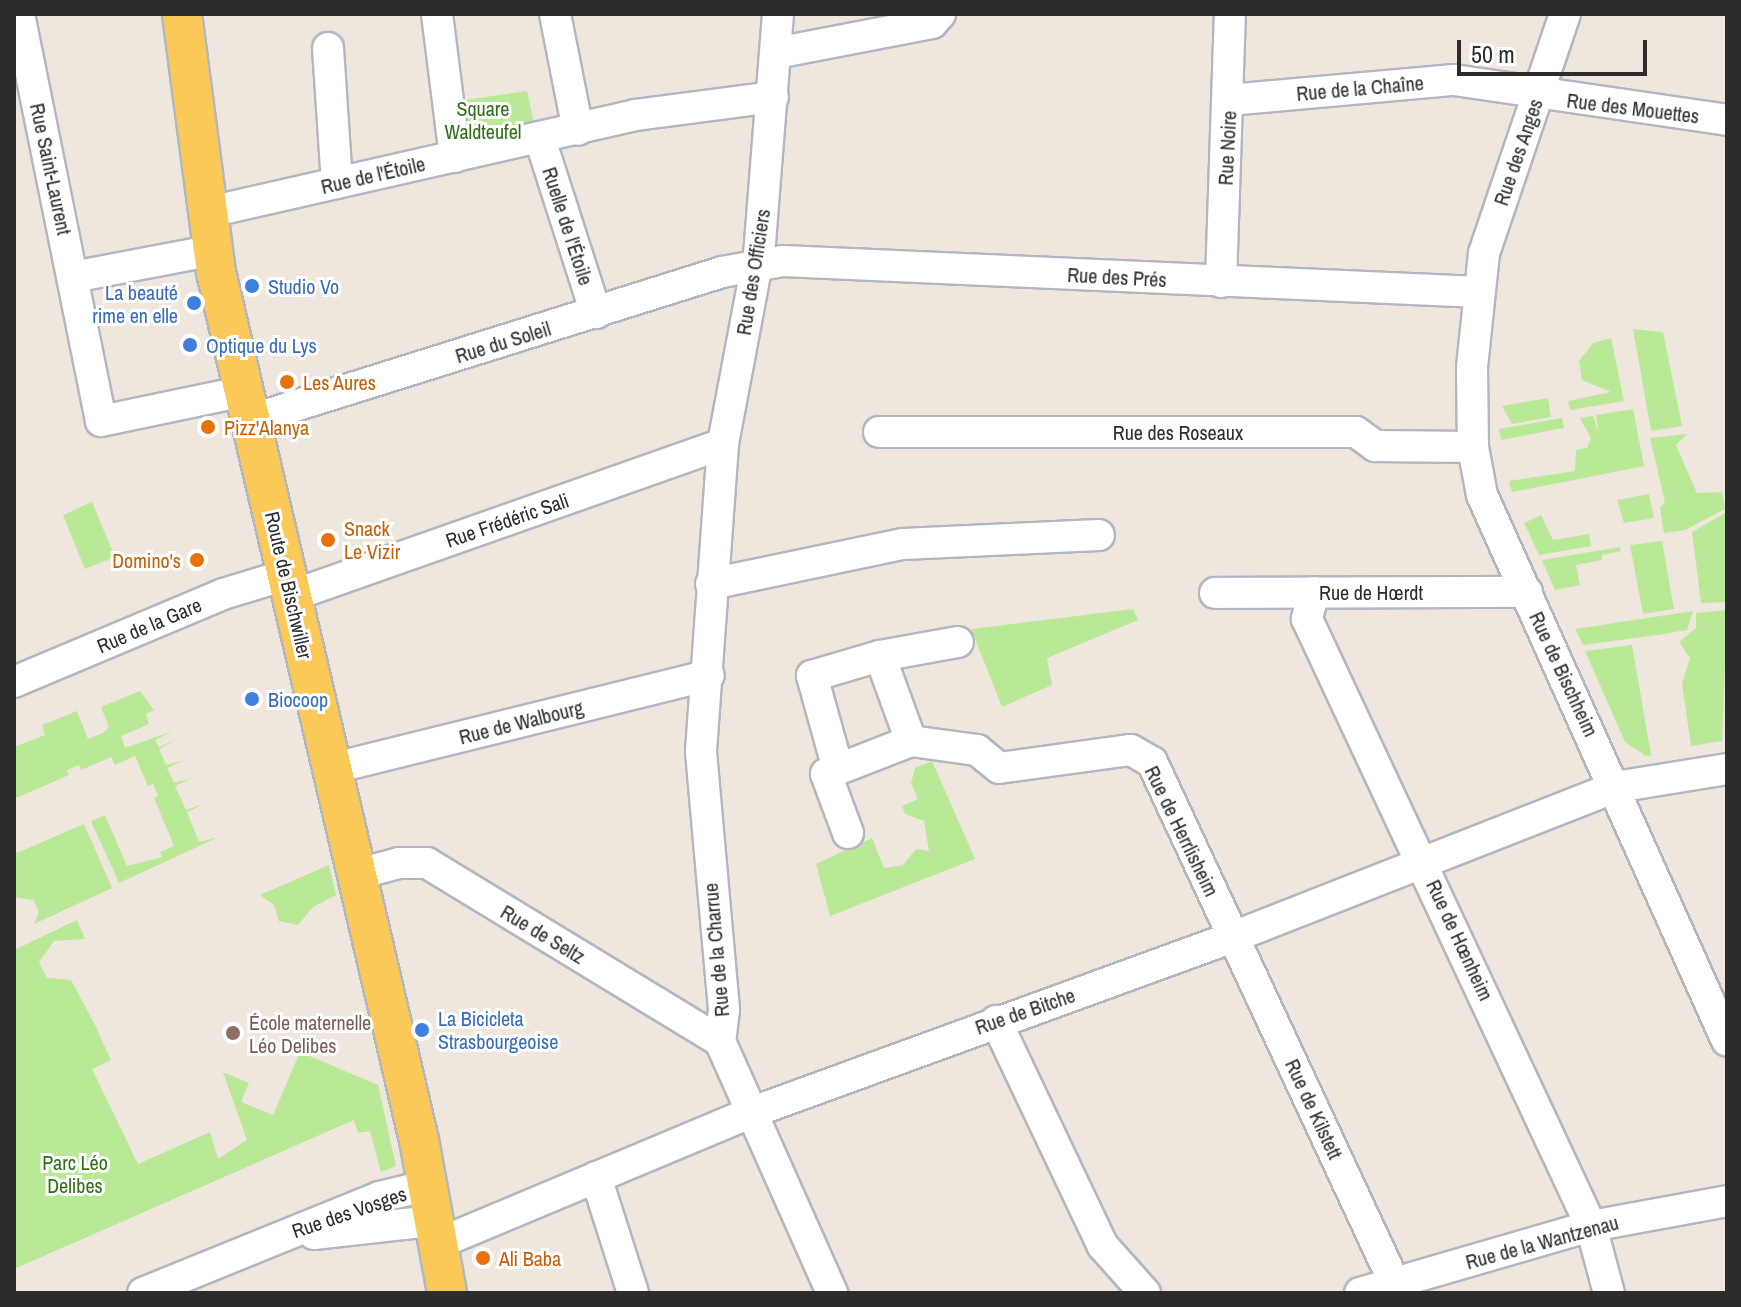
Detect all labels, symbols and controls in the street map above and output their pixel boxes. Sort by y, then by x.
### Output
scale bar [1461,24,1651,74]
text: 50 m [1471,38,1515,70]
street label: Rue de la Chaîne [1295,70,1425,106]
street label: Rue des Mouettes [1565,88,1701,128]
street label: Rue des Anges [1488,95,1548,209]
park label: Square Waldteufel [445,97,521,144]
street label: Rue Saint-Laurent [25,101,77,237]
street label: Rue Noire [1213,110,1241,186]
street label: Rue de l'Étoile [319,151,427,199]
street label: Ruelle de l'Étoile [538,164,598,288]
street label: Rue des Officiers [731,207,775,337]
street label: Rue des Prés [1067,262,1167,292]
place label: Studio Vo [268,274,339,298]
marker: Studio Vo [243,277,261,295]
place label: La beauté rime en elle [92,280,178,327]
marker: La beauté rime en elle [185,294,203,312]
street label: Rue du Soleil [452,316,554,368]
place label: Optique du Lys [206,333,317,357]
marker: Optique du Lys [181,336,199,354]
place label: Les Aures [303,370,377,394]
marker: Les Aures [278,373,296,391]
place label: Pizz'Alanya [224,415,309,439]
marker: Pizz'Alanya [199,418,217,436]
street label: Rue des Roseaux [1113,420,1243,444]
street label: Rue Frédéric Sali [442,488,572,552]
street label: Route de Bischwiller [260,509,318,661]
place label: Snack Le Vizir [344,516,400,563]
marker: Snack Le Vizir [319,531,337,549]
place label: Domino's [112,548,181,572]
marker: Domino's [188,551,206,569]
street label: Rue de Hœrdt [1319,580,1423,604]
street label: Rue de la Gare [93,592,205,658]
street label: Rue de Bischheim [1525,608,1603,740]
place label: Biocoop [268,687,328,711]
marker: Biocoop [243,690,261,708]
street label: Rue de Walbourg [456,695,586,749]
street label: Rue de Herrlisheim [1140,762,1224,900]
street label: Rue de Hœnheim [1422,876,1498,1004]
street label: Rue de la Charrue [698,882,734,1018]
street label: Rue de Seltz [497,900,589,968]
street label: Rue de Bitche [972,983,1078,1039]
place label: La Bicicleta Strasbourgeoise [438,1006,558,1053]
place label: École maternelle Léo Delibes [249,1010,371,1057]
marker: La Bicicleta Strasbourgeoise [413,1021,431,1039]
marker: École maternelle Léo Delibes [224,1024,242,1042]
street label: Rue de Kilstett [1280,1055,1348,1163]
park label: Parc Léo Delibes [42,1150,108,1197]
street label: Rue des Vosges [289,1181,409,1243]
street label: Rue de la Wantzenau [1463,1210,1621,1274]
place label: Ali Baba [499,1246,561,1270]
marker: Ali Baba [474,1249,492,1267]

